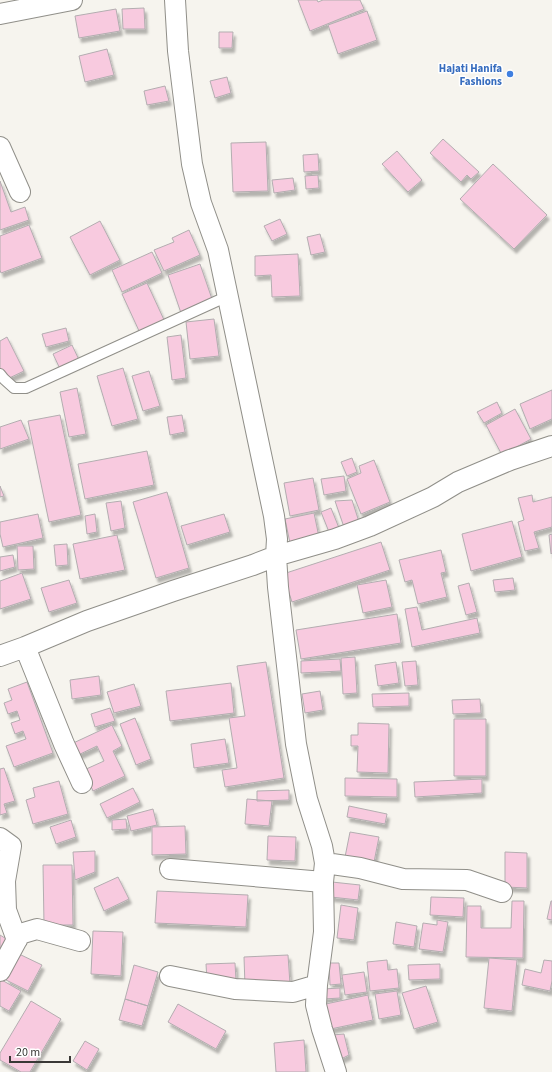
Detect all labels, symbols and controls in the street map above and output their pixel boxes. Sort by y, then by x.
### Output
place label: Hajati Hanifa Fashions [439,61,502,89]
marker: Hajati Hanifa Fashions [505,69,515,79]
scale bar [10,1038,70,1064]
text: 20 m [16,1044,40,1061]

